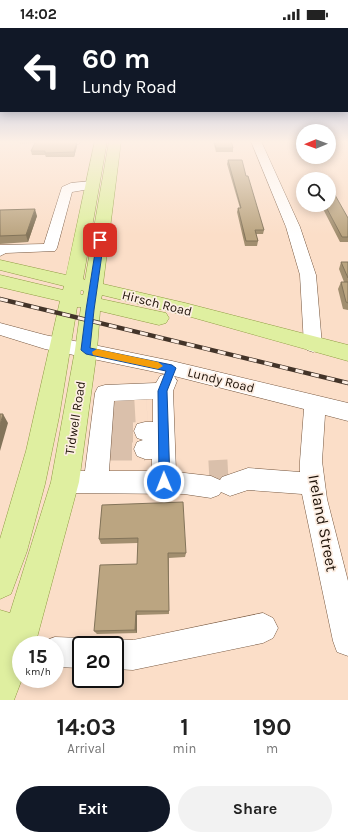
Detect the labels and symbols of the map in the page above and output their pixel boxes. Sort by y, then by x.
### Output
north arrow [296,124,336,164]
pin [83,223,117,257]
street label: Hirsch Road [120,287,194,319]
street label: Lundy Road [186,364,256,396]
street label: Tidwell Road [62,380,88,456]
position arrow [143,461,185,503]
street label: Ireland Street [304,473,342,573]
speed limit sign: 20 [72,636,124,688]

